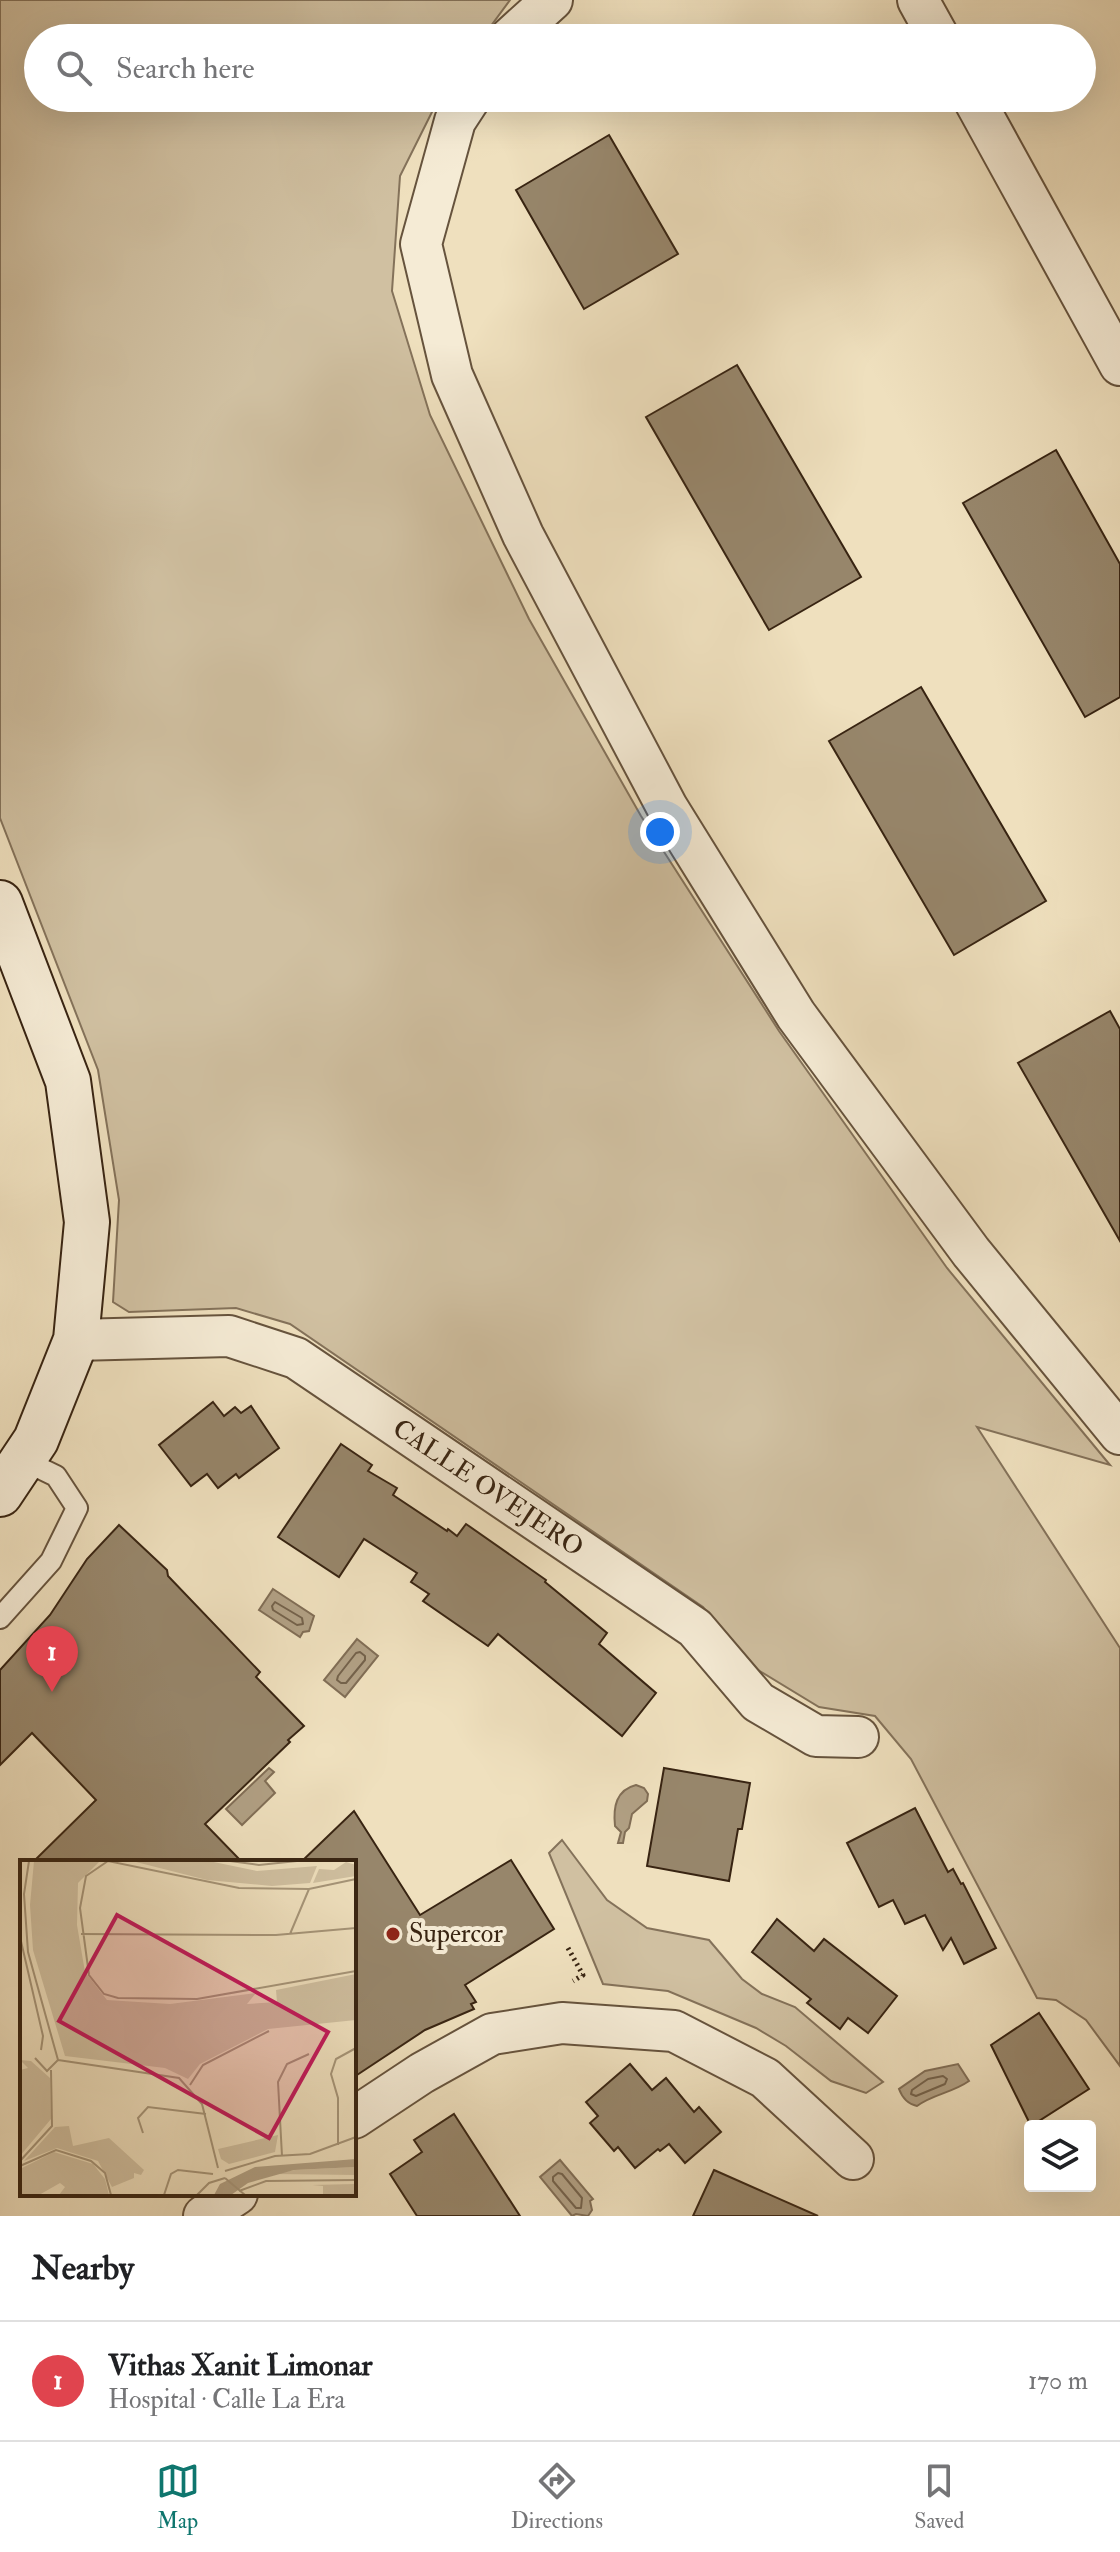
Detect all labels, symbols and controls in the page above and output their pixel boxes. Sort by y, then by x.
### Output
search box [24,24,1096,112]
icon: search [52,46,96,90]
text: Search here [116,50,255,87]
your location [640,812,680,852]
street label: CALLE OVEJERO [386,1412,590,1564]
pin: 1 [26,1626,78,1692]
inset map [20,1860,356,2196]
place label: Supercor [409,1918,503,1951]
marker: Supercor [384,1925,402,1943]
map controls [1024,2120,1096,2192]
button: layers [1024,2120,1096,2192]
text: Nearby [32,2247,134,2290]
text: Vithas Xanit Limonar [108,2347,372,2384]
text: 1 [53,2365,63,2397]
text: 170 m [1028,2365,1088,2397]
text: Hospital · Calle La Era [108,2384,345,2416]
tab: Map [156,2459,200,2535]
tab: Directions [511,2459,603,2535]
tab: Saved [914,2459,964,2535]

